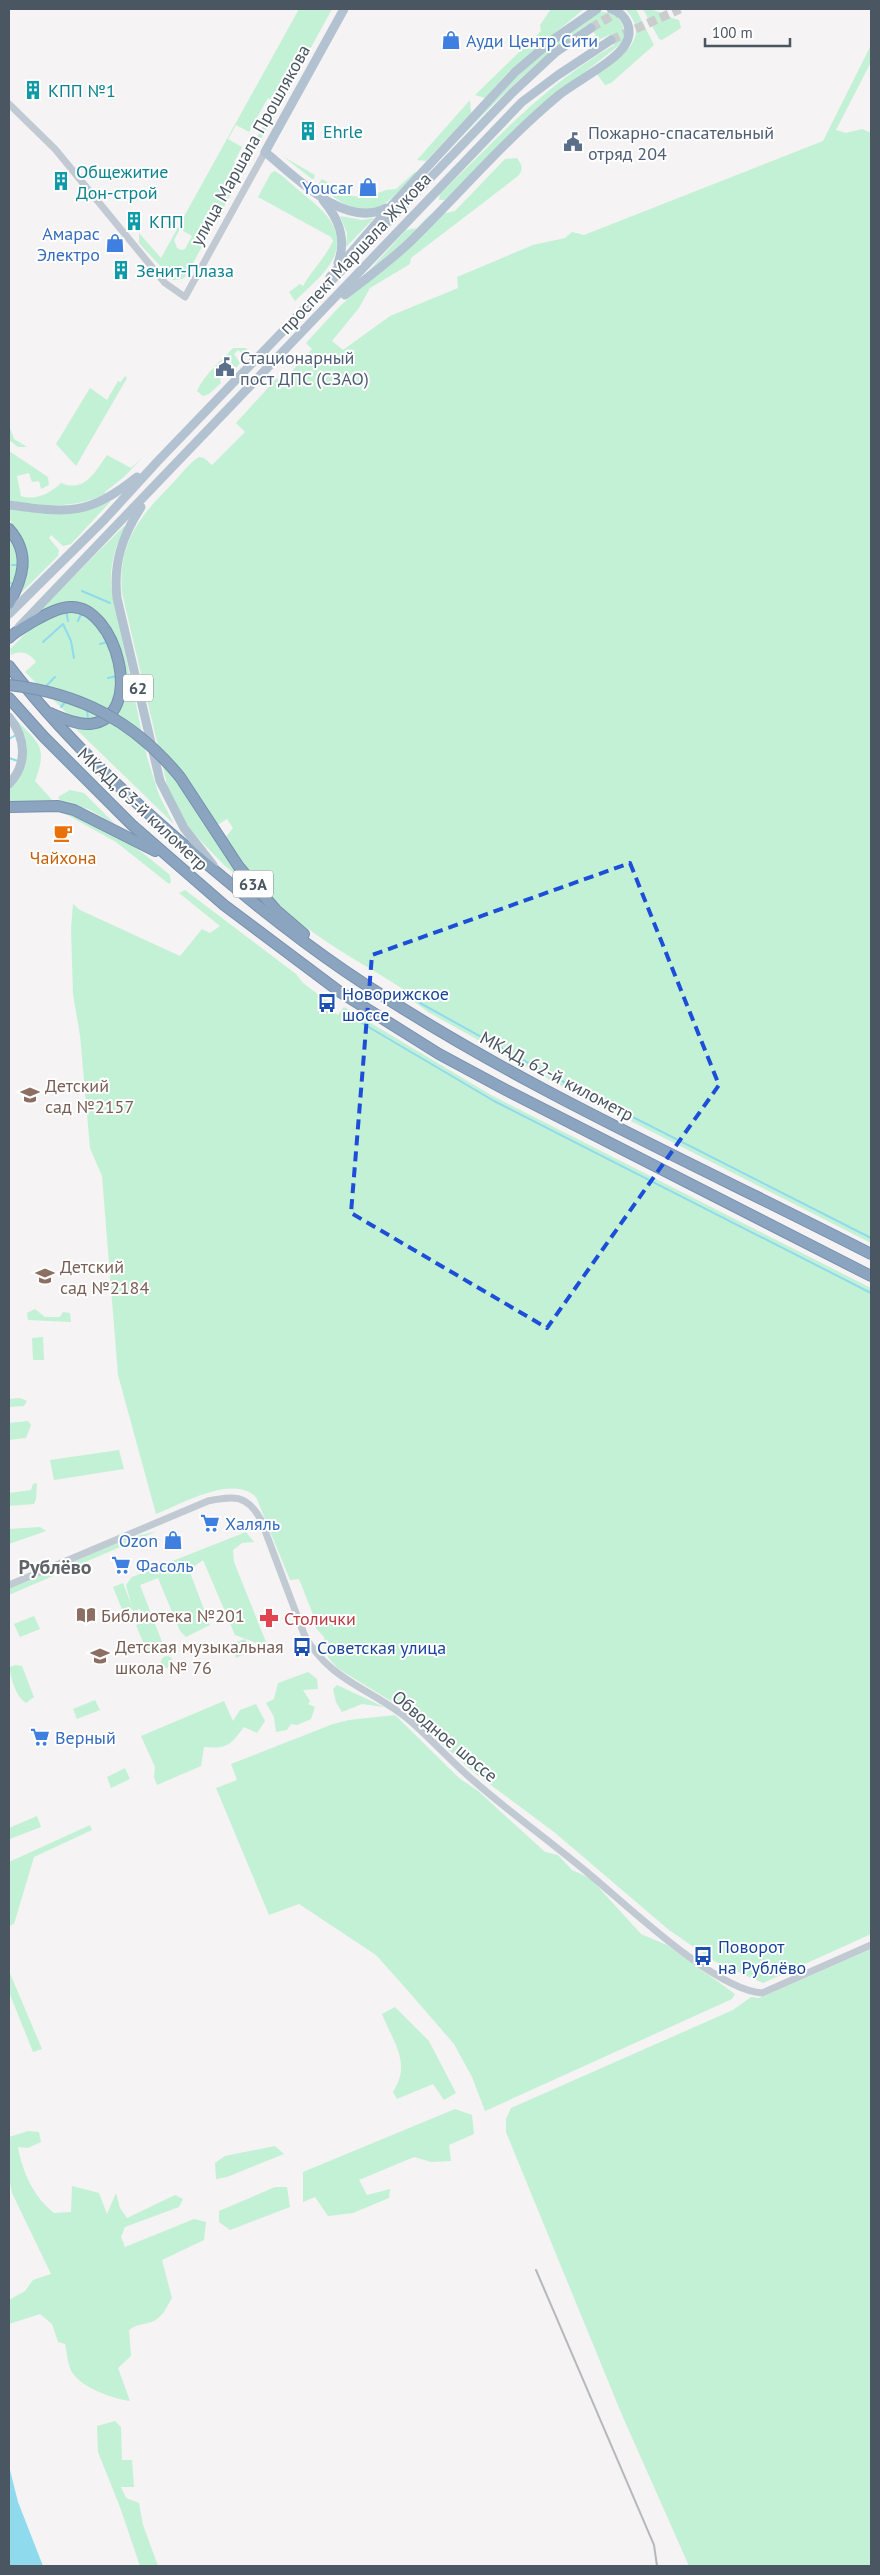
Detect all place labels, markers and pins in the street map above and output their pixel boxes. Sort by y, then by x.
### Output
shop icon: Ауди Центр Сити [440,29,462,51]
place label: Ауди Центр Сити [466,29,598,52]
building icon: КПП №1 [22,79,44,101]
place label: КПП №1 [48,79,116,102]
building icon: Ehrle [297,120,319,142]
place label: Ehrle [323,120,363,143]
place label: Пожарно-спасательный отряд 204 [588,121,774,165]
public building icon: Пожарно-спасательный отряд 204 [562,131,584,153]
place label: Общежитие Дон-строй [76,160,168,204]
building icon: Общежитие Дон-строй [50,170,72,192]
place label: Youcar [302,176,353,199]
shop icon: Youcar [357,176,379,198]
building icon: КПП [123,210,145,232]
place label: КПП [149,210,184,233]
place label: Амарас Электро [37,222,100,266]
shop icon: Амарас Электро [104,232,126,254]
building icon: Зенит-Плаза [110,259,132,281]
place label: Зенит-Плаза [136,259,234,282]
place label: Стационарный пост ДПС (СЗАО) [240,346,369,390]
public building icon: Стационарный пост ДПС (СЗАО) [214,356,236,378]
cafe icon: Чайхона [52,822,74,844]
place label: Чайхона [30,846,96,869]
place label: Новорижское шоссе [342,982,449,1026]
bus stop icon: Новорижское шоссе [316,992,338,1014]
place label: Детский сад №2157 [45,1074,134,1118]
school or university icon: Детский сад №2157 [19,1084,41,1106]
place label: Детский сад №2184 [60,1255,149,1299]
school or university icon: Детский сад №2184 [34,1265,56,1287]
supermarket icon: Халяль [199,1512,221,1534]
place label: Халяль [225,1512,280,1535]
place label: Ozon [119,1529,158,1552]
shop icon: Ozon [162,1529,184,1551]
supermarket icon: Фасоль [110,1554,132,1576]
place label: Фасоль [136,1554,194,1577]
library icon: Библиотека №201 [75,1604,97,1626]
place label: Библиотека №201 [101,1604,245,1627]
pharmacy icon: Столички [258,1607,280,1629]
place label: Столички [284,1607,356,1630]
place label: Детская музыкальная школа № 76 [115,1635,284,1679]
bus stop icon: Советская улица [291,1636,313,1658]
place label: Советская улица [317,1636,446,1659]
school or university icon: Детская музыкальная школа № 76 [89,1645,111,1667]
supermarket icon: Верный [29,1726,51,1748]
place label: Верный [55,1726,116,1749]
place label: Поворот на Рублёво [718,1935,806,1979]
bus stop icon: Поворот на Рублёво [692,1945,714,1967]

